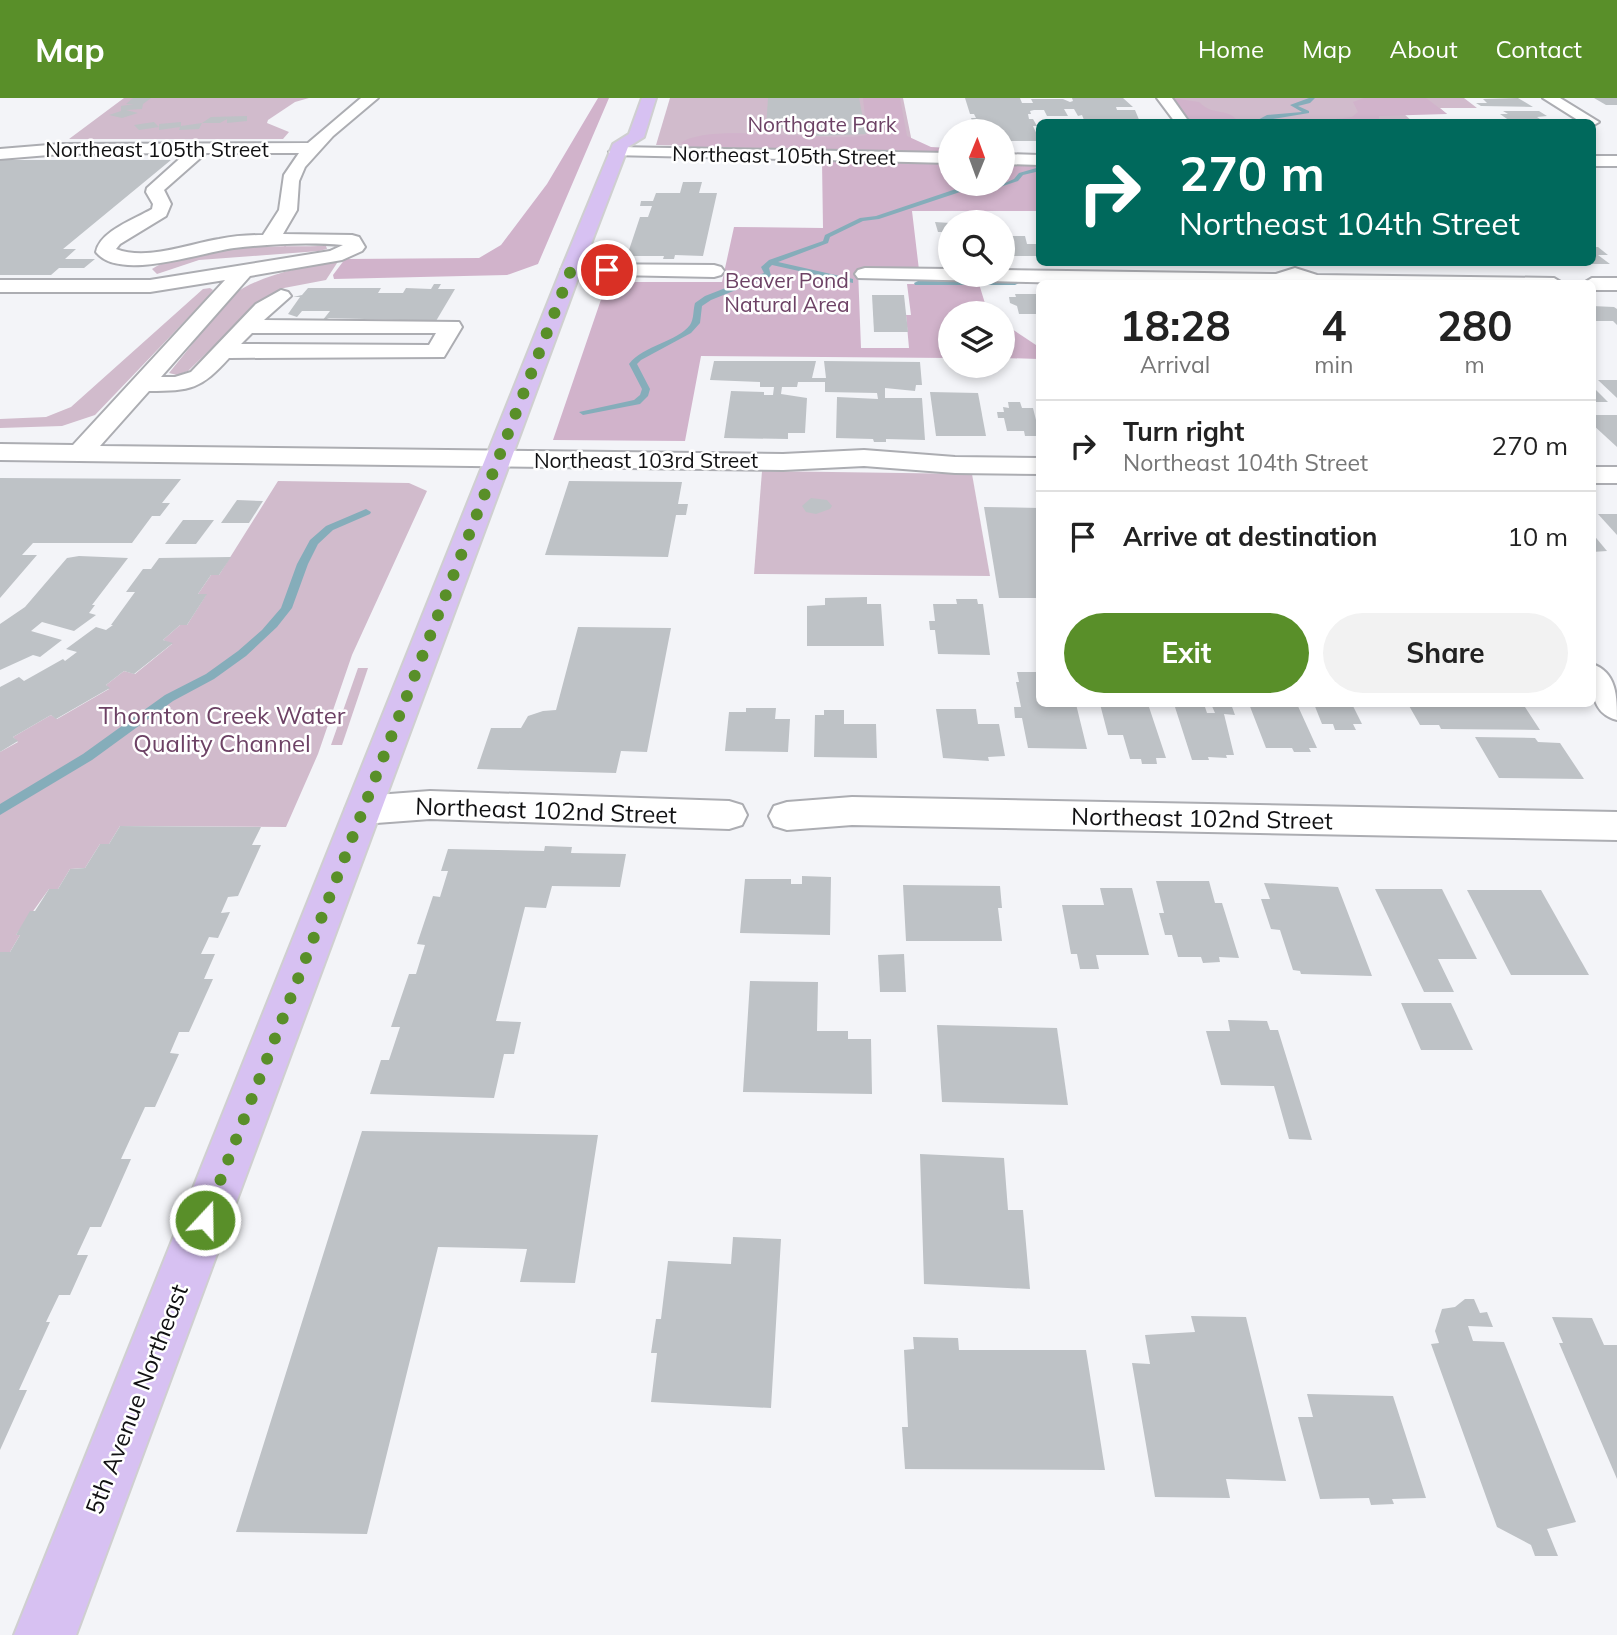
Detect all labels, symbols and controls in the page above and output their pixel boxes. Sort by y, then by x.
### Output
text: Map [35,29,105,70]
text: Home [1198,34,1264,64]
text: Map [1302,34,1352,64]
text: About [1390,34,1458,64]
text: Contact [1496,34,1582,64]
park label: Northgate Park [747,111,897,137]
north arrow [938,119,1015,196]
map controls [938,119,1015,378]
street label: Northeast 105th Street [45,136,269,162]
street label: Northeast 105th Street [672,140,896,170]
text: 270 m [1179,142,1325,203]
icon: right [1064,147,1155,238]
text: Northeast 104th Street [1179,203,1520,243]
button: search [938,210,1015,287]
pin [577,240,637,300]
icon: arrive [588,251,626,289]
park label: Beaver Pond Natural Area [724,267,850,317]
text: 18:28 [1120,299,1231,352]
text: 4 [1321,299,1346,352]
text: 280 [1437,299,1512,352]
button: layers [938,301,1015,378]
text: Arrival [1140,350,1210,379]
text: min [1314,350,1353,379]
text: m [1465,350,1485,379]
text: Turn right [1123,415,1244,448]
icon: right [1064,427,1102,465]
text: 270 m [1492,429,1568,462]
street label: Northeast 103rd Street [534,447,758,473]
text: Northeast 104th Street [1123,448,1368,477]
icon: arrive [1064,518,1102,556]
text: Arrive at destination [1123,520,1378,553]
text: 10 m [1507,520,1568,553]
button: Exit [1064,613,1309,693]
button: Share [1323,613,1568,693]
park label: Thornton Creek Water Quality Channel [99,700,346,758]
street label: Northeast 102nd Street [415,790,677,830]
street label: Northeast 102nd Street [1071,801,1333,835]
position arrow [168,1183,242,1257]
street label: 5th Avenue Northeast [78,1280,194,1518]

